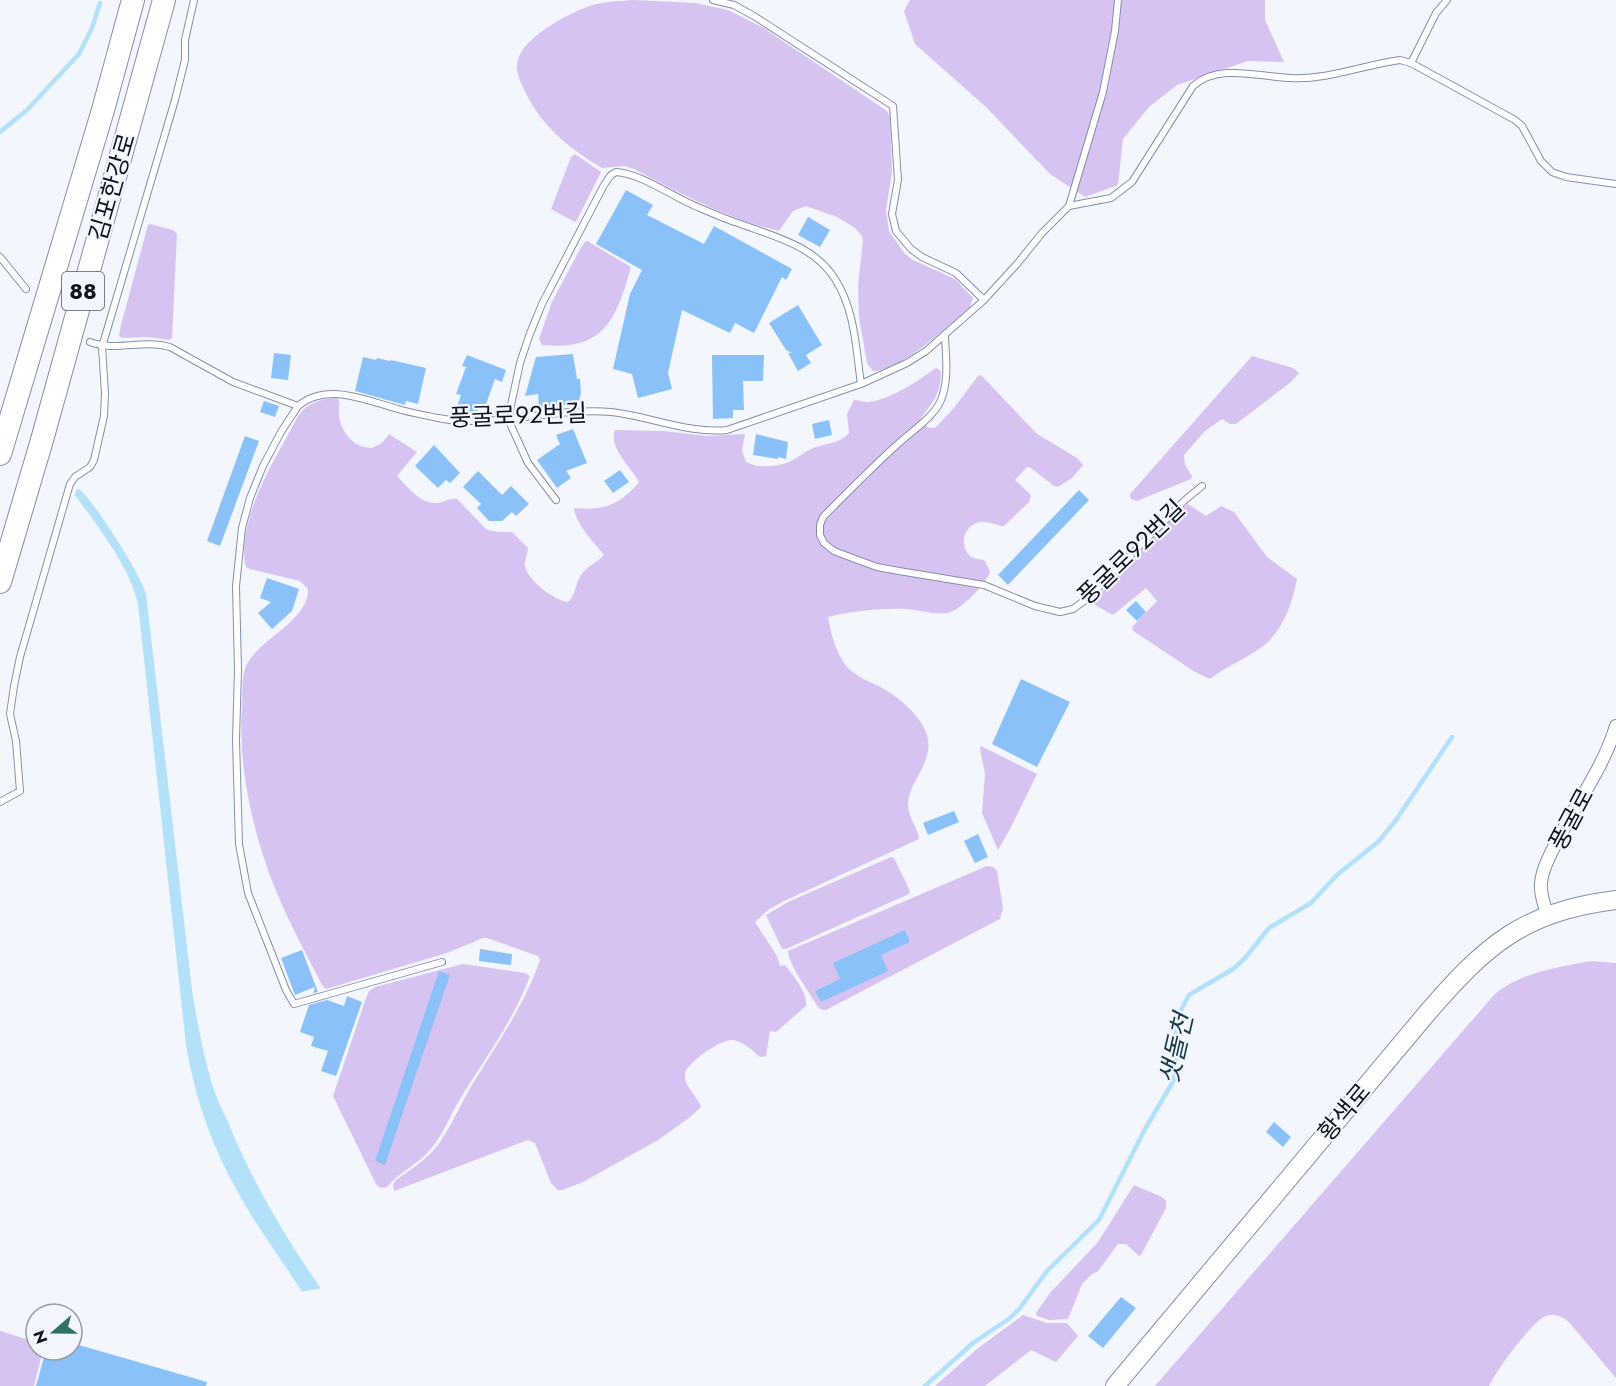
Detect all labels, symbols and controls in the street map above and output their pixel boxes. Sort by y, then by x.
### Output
street label: 김포한강로 [80,129,144,245]
road number: 88 [62,272,104,310]
street label: 풍굴로92번길 [448,395,588,435]
street label: 풍굴로92번길 [1069,492,1193,612]
street label: 풍굴로 [1540,782,1602,856]
water label: 샛돌천 [1149,1007,1203,1088]
street label: 황색로 [1309,1075,1379,1149]
north arrow [24,1302,84,1362]
text: N [27,1327,53,1347]

